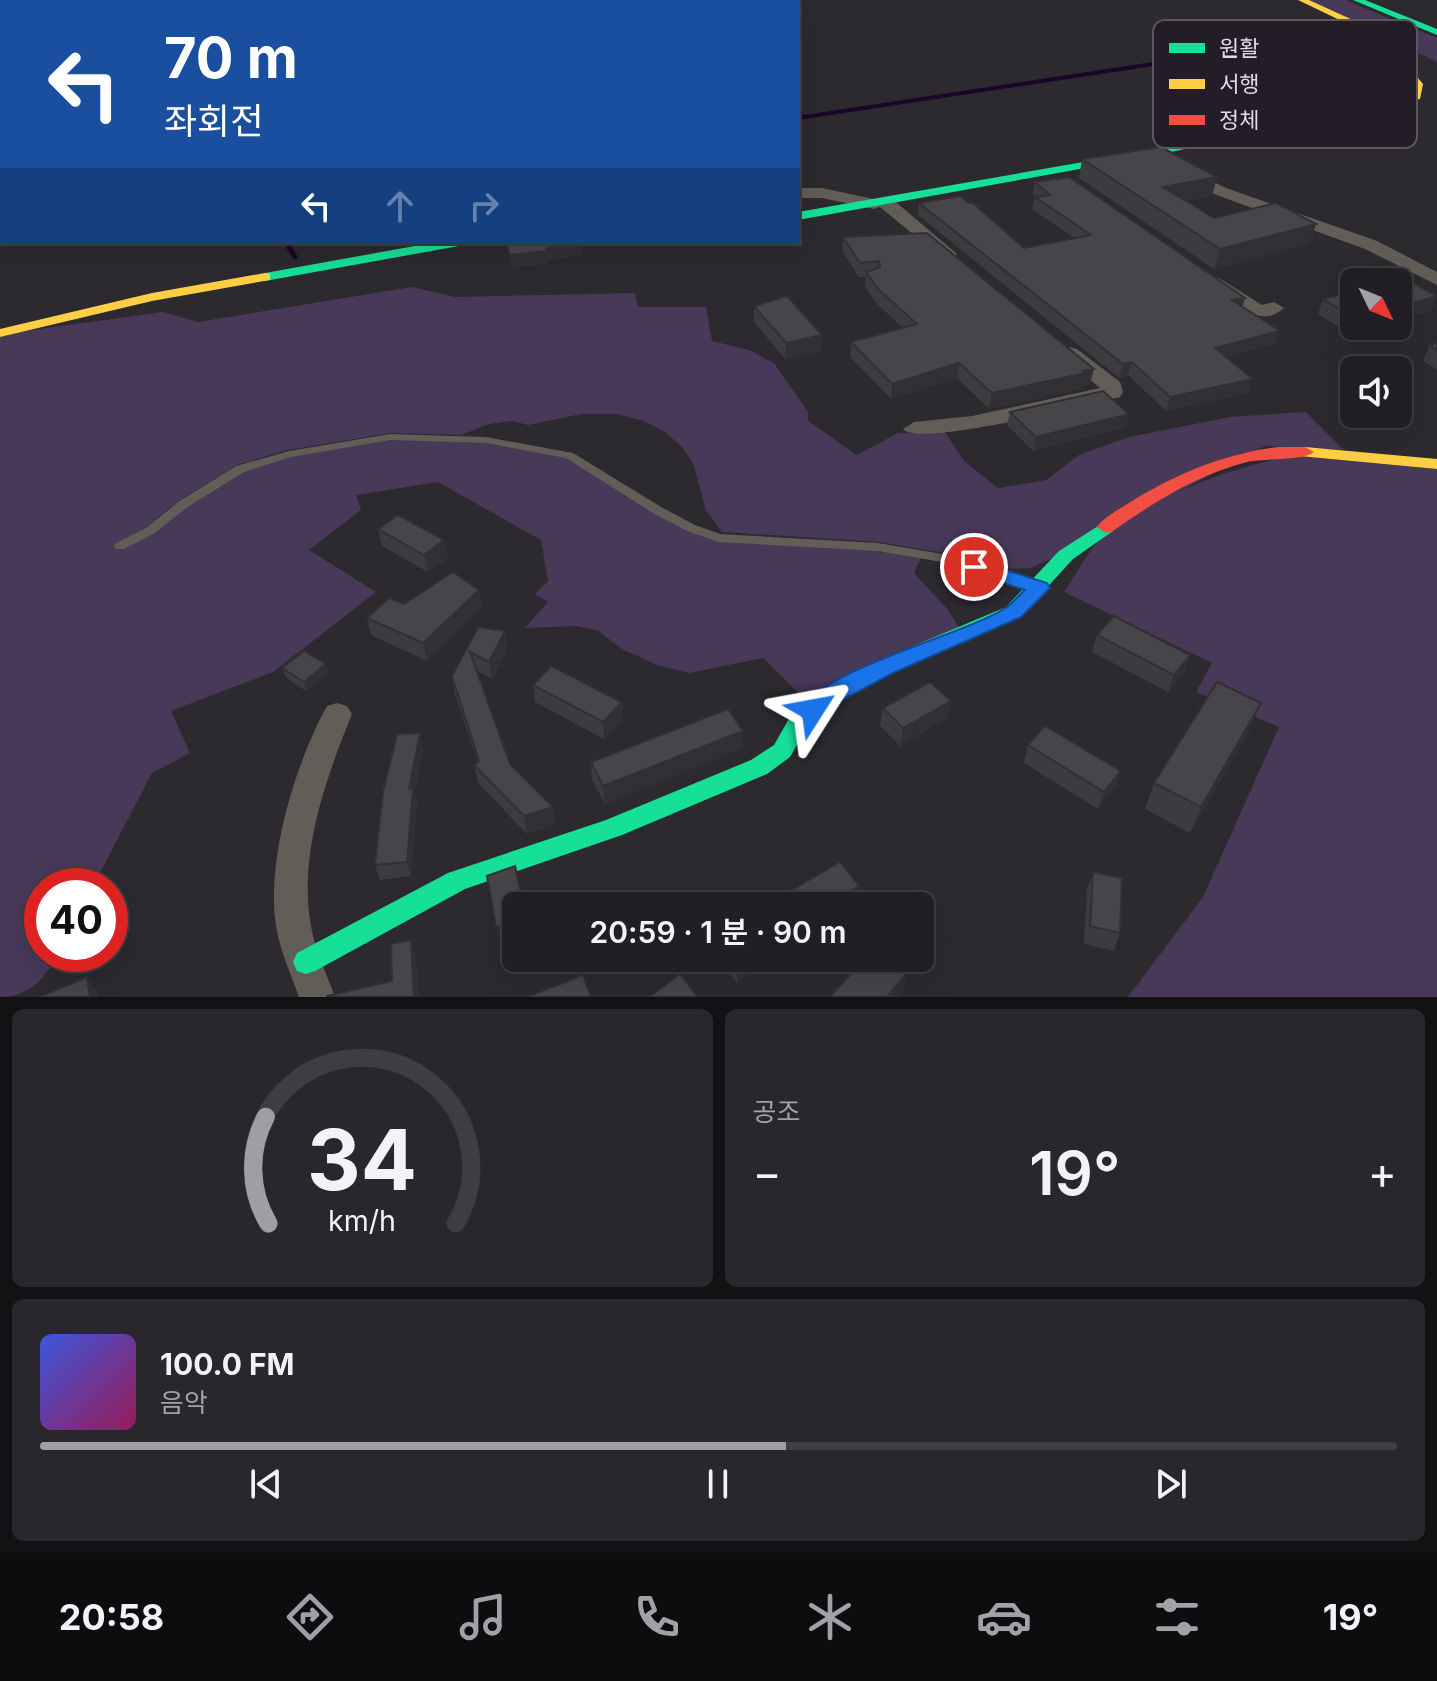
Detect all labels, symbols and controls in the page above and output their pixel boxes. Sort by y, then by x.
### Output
legend [1153,20,1417,148]
text: 70 m [164,24,298,92]
icon: left [32,32,136,136]
text: 원활 [1219,35,1259,61]
text: 서행 [1219,71,1259,97]
text: 좌회전 [164,99,263,143]
text: 정체 [1219,107,1259,133]
icon: left [294,184,338,228]
icon: ahead [378,184,422,228]
icon: right [462,184,506,228]
north arrow [1340,268,1412,340]
map controls [1340,268,1412,428]
button: sound [1340,356,1412,428]
pin [940,533,1008,601]
icon: arrive [952,545,996,589]
position arrow [771,668,855,752]
speed limit sign: 40 [24,868,128,972]
text: 20:59 · 1 분 · 90 m [590,914,846,950]
text: 공조 [753,1096,800,1127]
text: 34 [307,1109,417,1210]
text: 19° [1029,1137,1120,1209]
text: − [753,1146,782,1200]
text: + [1368,1146,1397,1200]
text: km/h [328,1203,396,1238]
text: 100.0 FM [160,1346,295,1382]
text: 음악 [160,1387,208,1418]
icon: previous [244,1462,288,1506]
icon: pause [696,1462,740,1506]
icon: next [1149,1462,1193,1506]
icon: directions [282,1589,338,1645]
icon: music [455,1589,511,1645]
icon: phone [629,1589,685,1645]
icon: climate [802,1589,858,1645]
icon: car [976,1589,1032,1645]
icon: filters [1149,1589,1205,1645]
text: 20:58 [59,1595,164,1639]
text: 19° [1323,1595,1378,1639]

